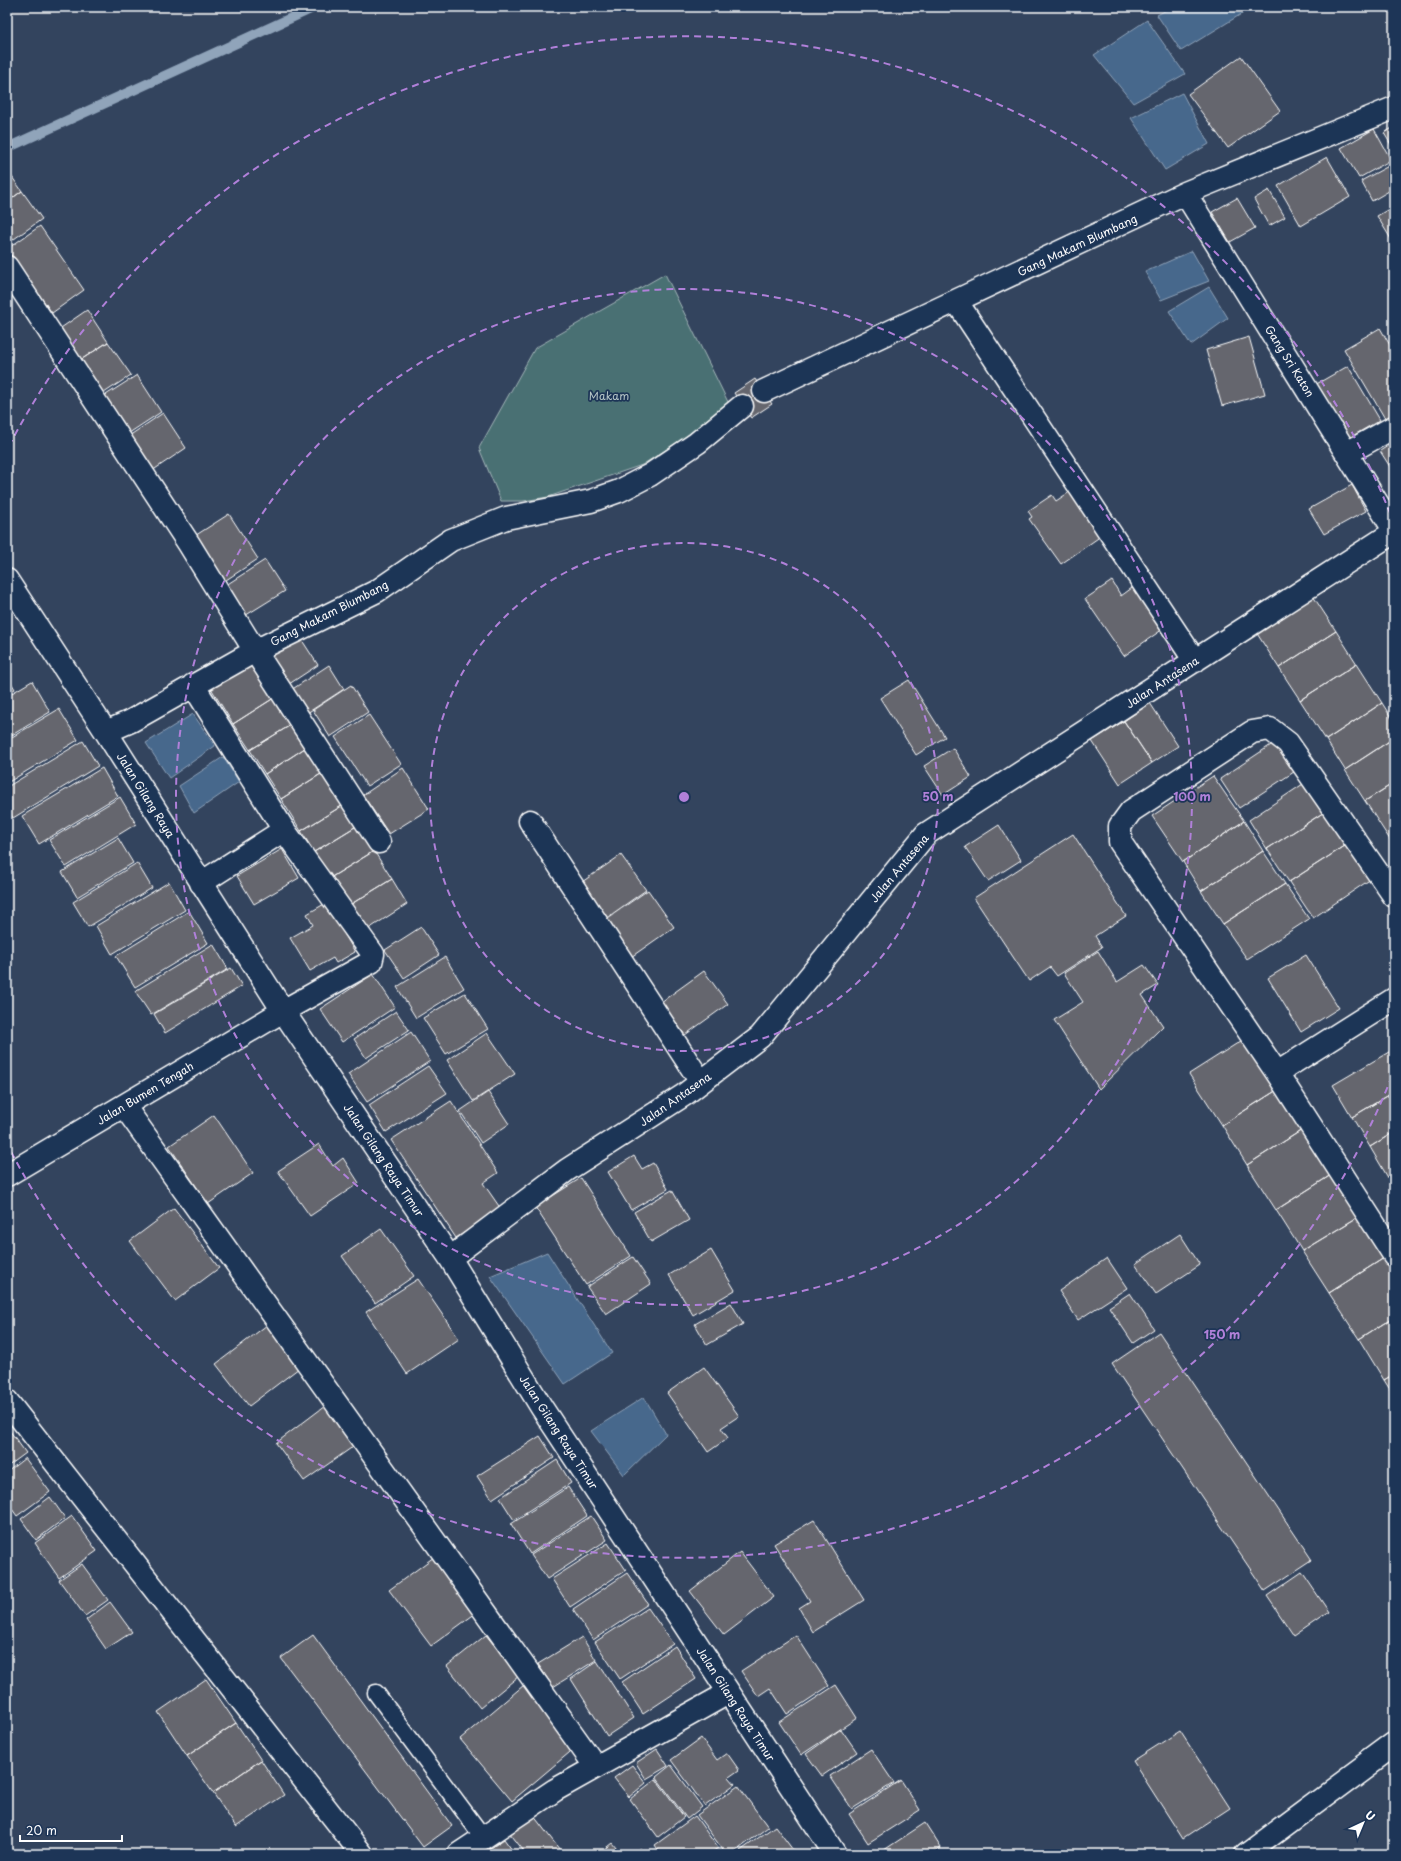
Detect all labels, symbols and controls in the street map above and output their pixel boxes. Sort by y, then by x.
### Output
street label: Gang Makam Blumbang [1014,210,1140,280]
street label: Gang Sri Katon [1261,322,1319,400]
park label: Makam [589,387,629,404]
street label: Gang Makam Blumbang [267,576,391,650]
street label: Jalan Antasena [1122,652,1202,712]
street label: Jalan Gilang Raya [113,749,179,841]
text: 50 m [922,787,954,805]
text: 100 m [1173,787,1211,805]
centre of rings [677,790,691,804]
street label: Jalan Antasena [865,830,933,906]
street label: Jalan Bumen Tengah [93,1057,197,1129]
street label: Jalan Antasena [636,1068,714,1130]
street label: Jalan Gilang Raya Timur [340,1100,429,1221]
text: 150 m [1204,1325,1240,1343]
street label: Jalan Gilang Raya Timur [516,1372,603,1493]
street label: Jalan Gilang Raya Timur [693,1644,780,1765]
north arrow [1343,1803,1383,1843]
text: U [1361,1806,1379,1824]
scale bar [20,1817,122,1843]
text: 20 m [26,1821,57,1839]

